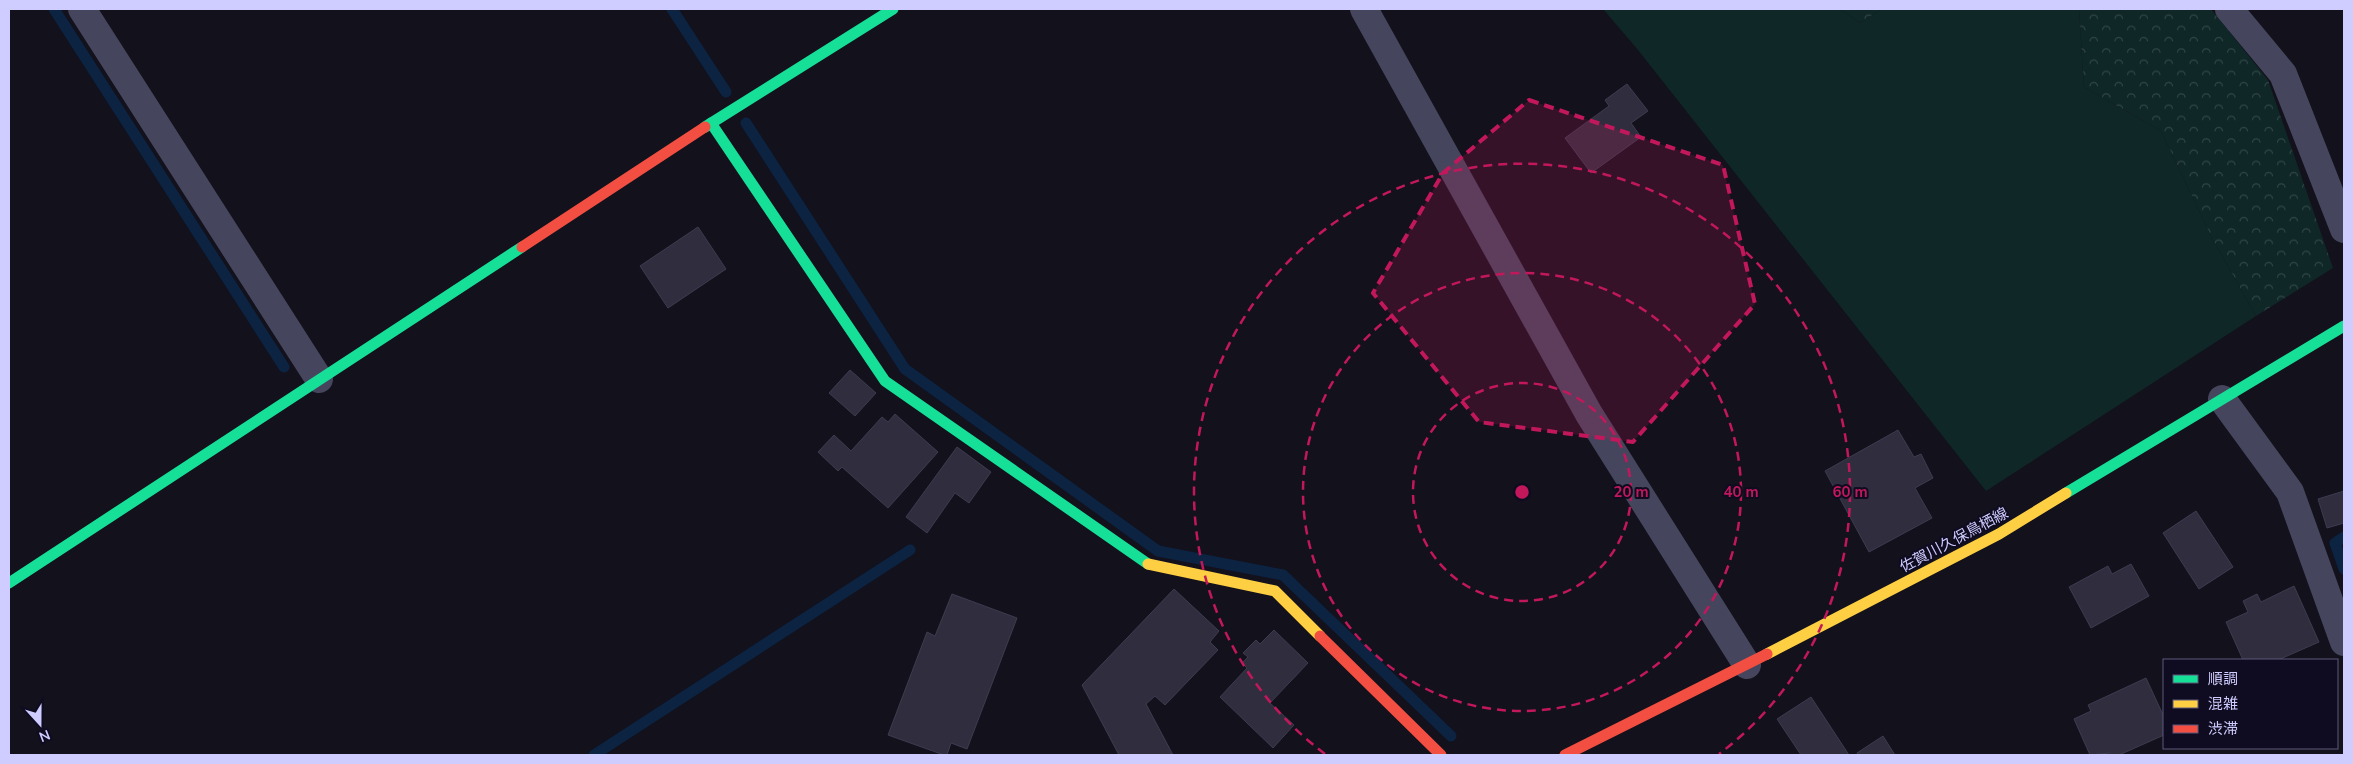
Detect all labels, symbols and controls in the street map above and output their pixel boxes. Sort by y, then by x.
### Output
text: 20 m [1613,482,1649,502]
text: 40 m [1723,482,1759,502]
text: 60 m [1832,482,1868,502]
centre of rings [1513,483,1531,501]
street label: 佐賀川久保鳥栖線 [1896,503,2012,577]
legend [2163,659,2338,749]
text: 順調 [2208,669,2238,689]
text: 混雑 [2208,694,2238,714]
north arrow [15,699,65,749]
text: 渋滞 [2208,719,2238,739]
text: N [36,725,53,746]

